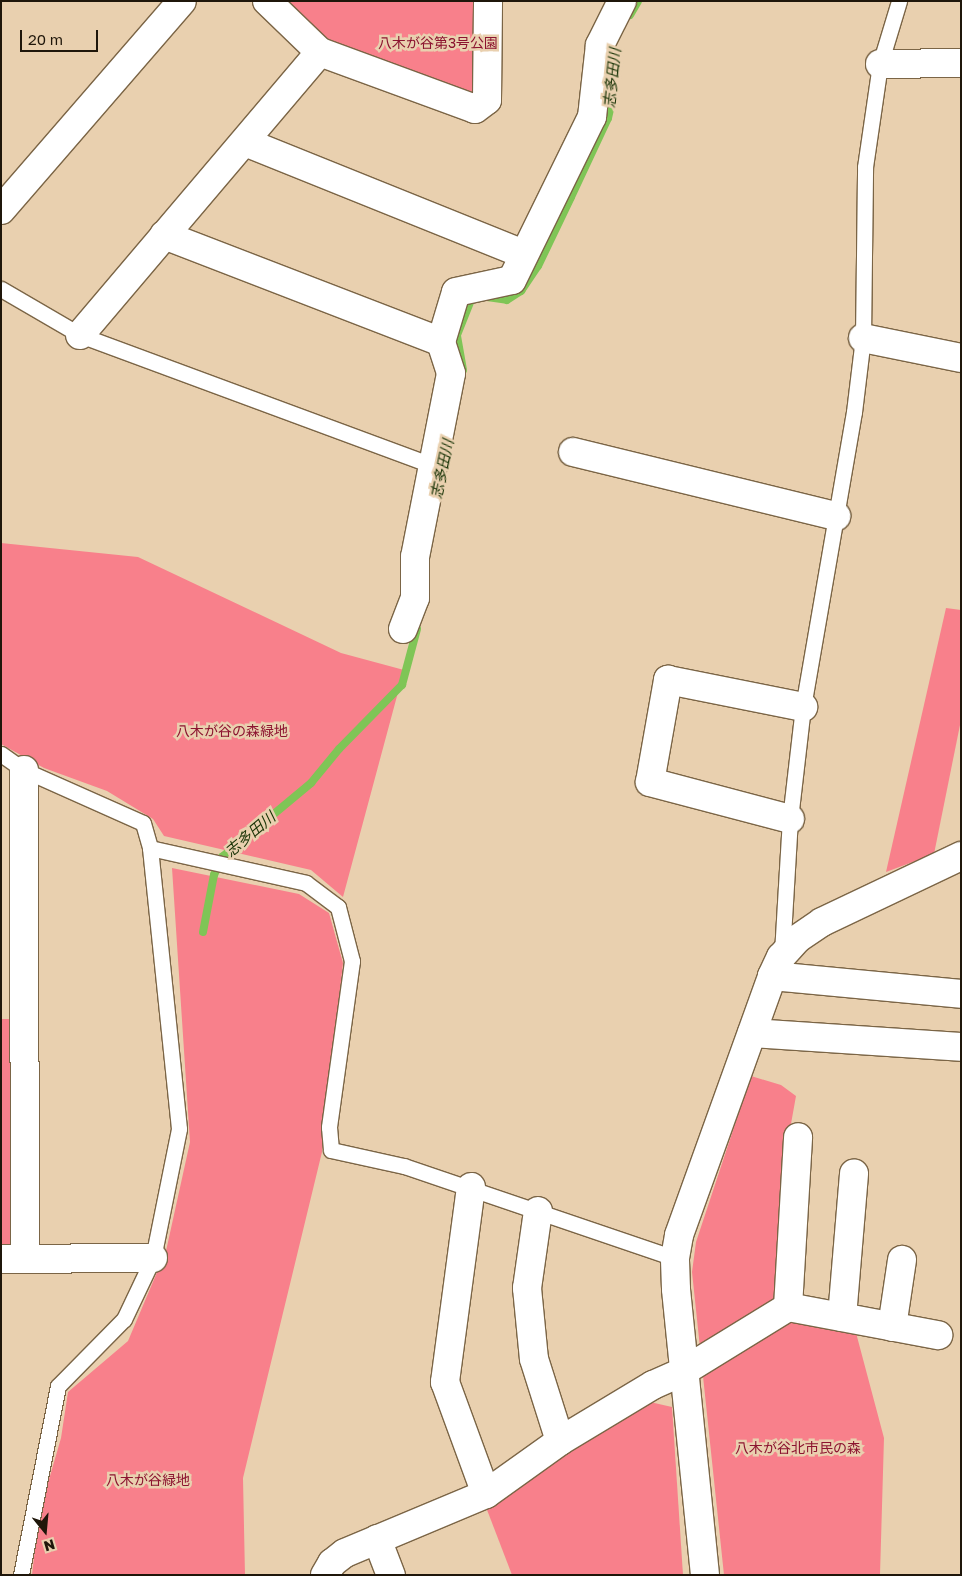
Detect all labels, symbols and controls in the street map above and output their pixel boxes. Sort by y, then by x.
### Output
scale bar [22,20,100,52]
text: 20 m [28,30,63,48]
park label: 八木が谷第3号公園 [378,35,498,51]
water label: 志多田川 [600,47,624,109]
water label: 志多田川 [427,438,457,500]
park label: 八木が谷の森緑地 [176,723,288,739]
water label: 志多田川 [221,808,279,860]
park label: 八木が谷北市民の森 [735,1440,861,1456]
park label: 八木が谷緑地 [106,1472,190,1488]
north arrow [20,1506,70,1556]
text: N [42,1536,57,1556]

